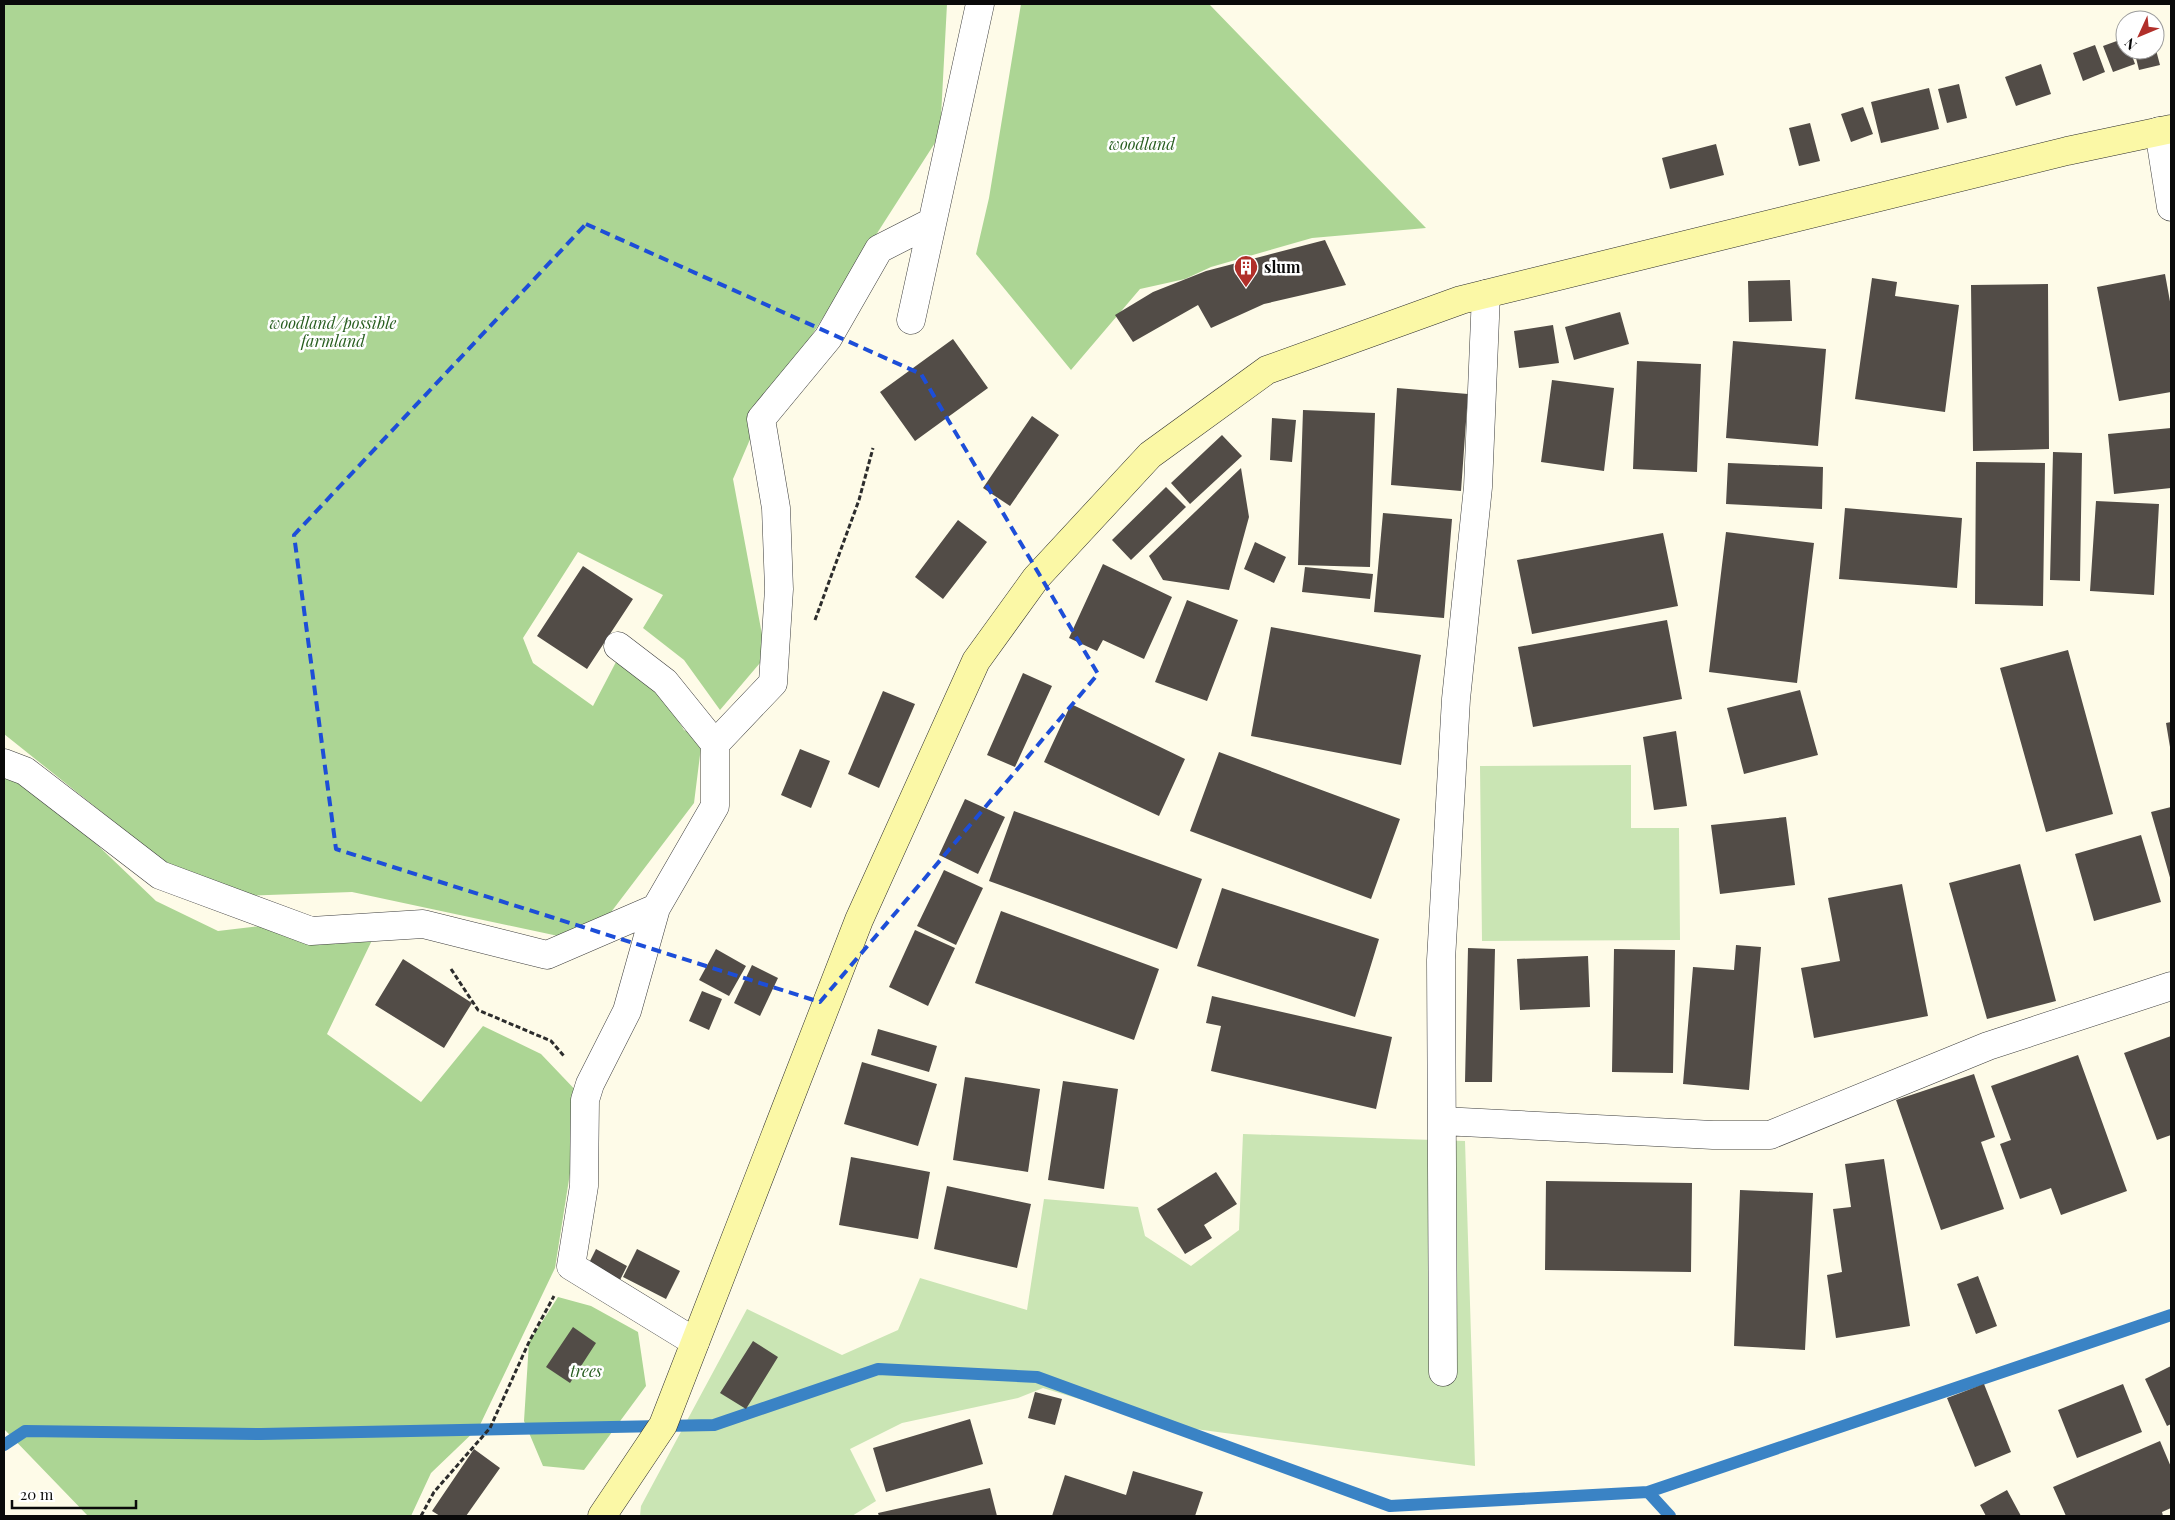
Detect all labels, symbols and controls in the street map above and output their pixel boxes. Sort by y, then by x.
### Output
north arrow [2115,10,2165,60]
text: N [2120,34,2141,55]
park label: woodland [1109,133,1176,154]
building icon: slum [1233,254,1259,288]
place label: slum [1264,256,1301,277]
park label: woodland/possible farmland [270,312,397,351]
park label: trees [570,1360,602,1381]
scale bar [12,1478,136,1510]
text: 20 m [20,1484,54,1504]

